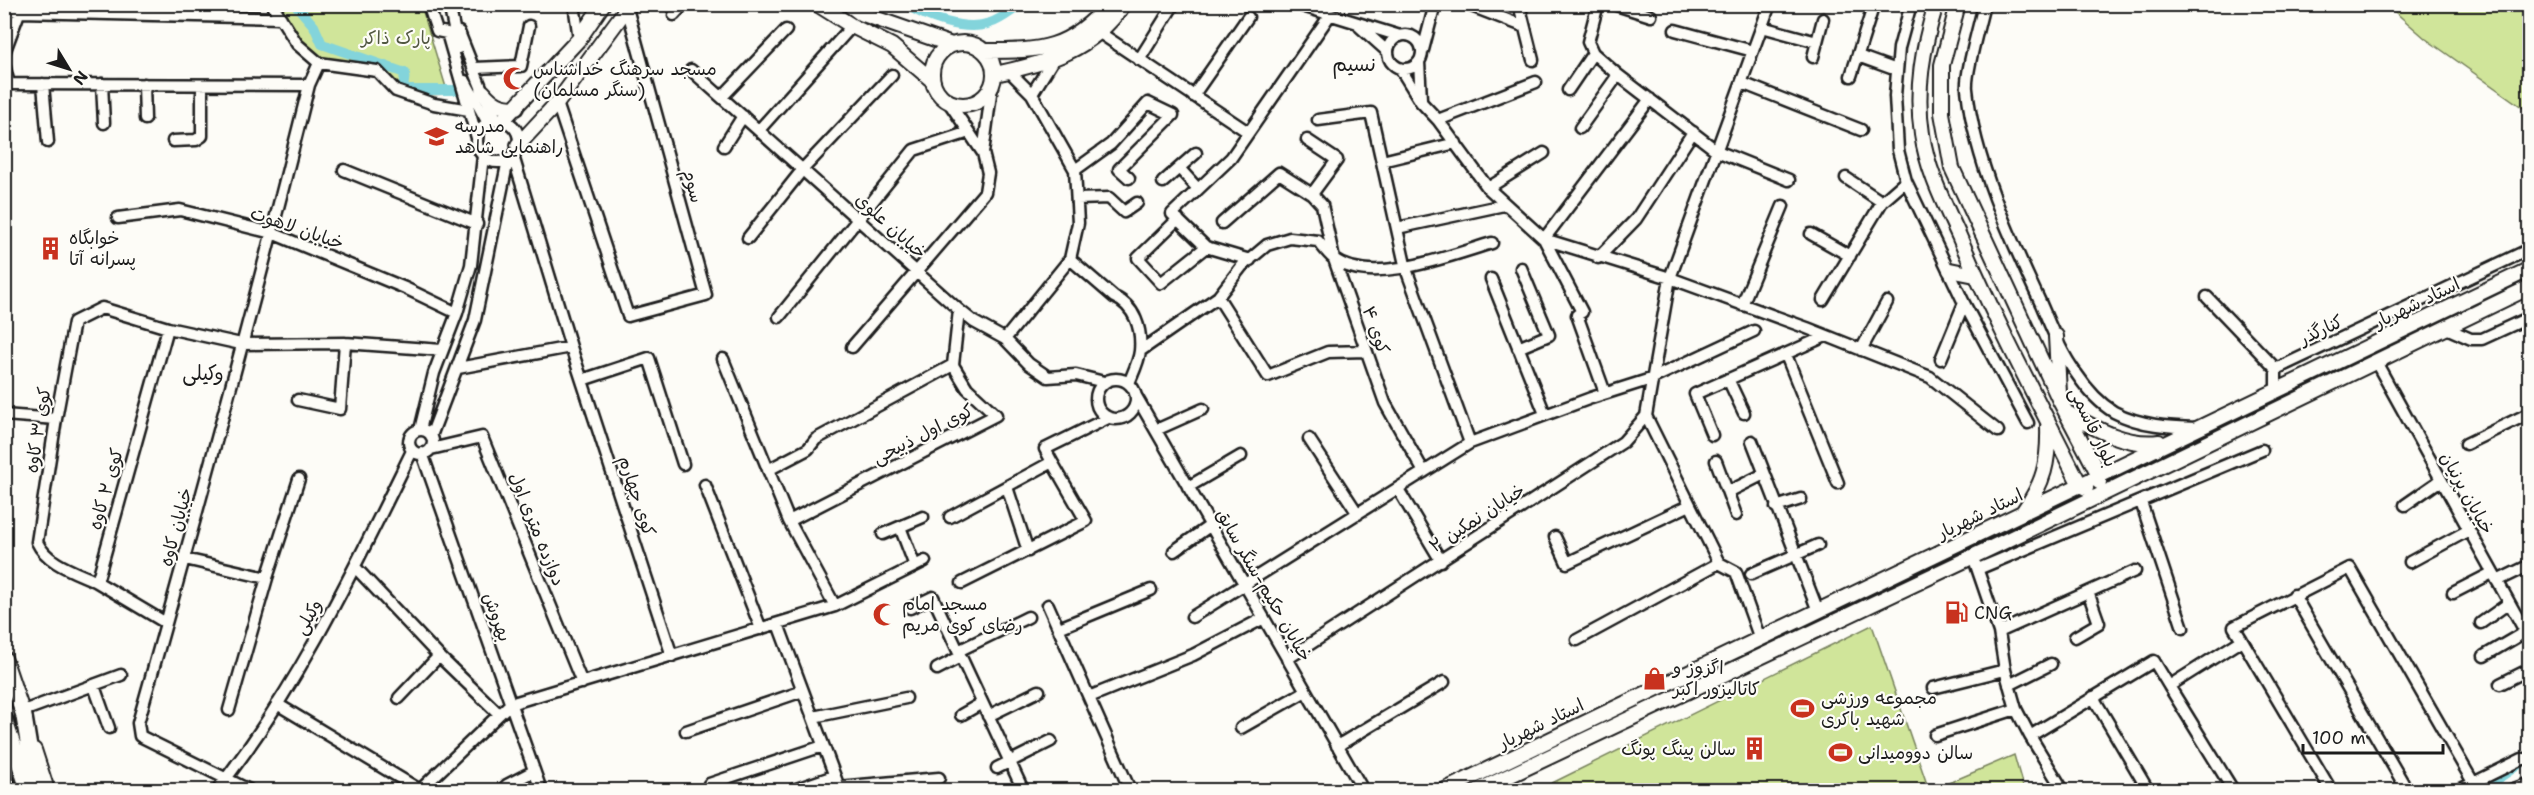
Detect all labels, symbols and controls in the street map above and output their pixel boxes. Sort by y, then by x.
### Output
park label: پارک ذاکر [359,26,431,50]
north arrow [39,39,99,99]
district label: نسیم [1332,51,1376,79]
place label: مسجد سرهنگ خداشناس (سنگر مسلمان) [533,57,717,102]
text: N [68,66,93,89]
mosque icon: مسجد سرهنگ خداشناس (سنگر مسلمان) [502,66,528,92]
place label: مدرسه راهنمایی شاهد [455,114,563,159]
school or university icon: مدرسه راهنمایی شاهد [424,123,450,149]
street label: سوم [675,166,709,206]
street label: خیابان علوی [850,188,932,264]
street label: خیابان لاهوت [247,201,347,255]
place label: خوابگاه پسرانه آتا [69,226,136,271]
building icon: خوابگاه پسرانه آتا [38,235,64,261]
street label: استاد شهریار [2368,272,2464,335]
street label: کوی ۴ [1357,303,1395,357]
street label: کنارگذر [2293,309,2347,351]
district label: وکیلی [182,360,224,386]
street label: بلوار قاسمی [2063,383,2123,471]
street label: کوی ۳ کاوه [19,385,57,475]
street label: کوی اول ذبیحی [868,398,978,470]
street label: کوی ۲ کاوه [83,445,129,533]
street label: خیابان پرنیان [2435,448,2499,538]
street label: کوی چهارم [611,453,661,540]
street label: دوازده متری اول [503,469,571,589]
street label: خیابان نمکین ۲ [1424,478,1530,558]
street label: استاد شهریار [1931,483,2027,546]
street label: خیابان کاوه [154,485,198,569]
street label: خیابان حکیم-سنگر سابق [1209,504,1317,667]
street label: بهروش [477,589,517,645]
place label: مسجد امام رضای کوی مریم [902,592,1023,639]
street label: وکیلی [288,595,328,639]
fuel station icon: CNG [1943,600,1969,626]
mosque icon: مسجد امام رضای کوی مریم [871,601,897,627]
place label: CNG [1974,601,2013,625]
place label: اگزوز و کاتالیزور اکبر [1671,656,1760,701]
shop icon: اگزوز و کاتالیزور اکبر [1642,665,1668,691]
place label: مجموعه ورزشی شهید باکری [1821,686,1937,731]
street label: استاد شهریار [1492,693,1588,756]
sports icon: مجموعه ورزشی شهید باکری [1790,695,1816,721]
scale bar [2303,717,2442,755]
text: 100 m [2312,726,2366,750]
building icon: سالن پینگ پونگ [1741,736,1767,762]
place label: سالن پینگ پونگ [1621,737,1736,761]
sports icon: سالن دوومیدانی [1827,740,1853,766]
place label: سالن دوومیدانی [1858,741,1973,765]

